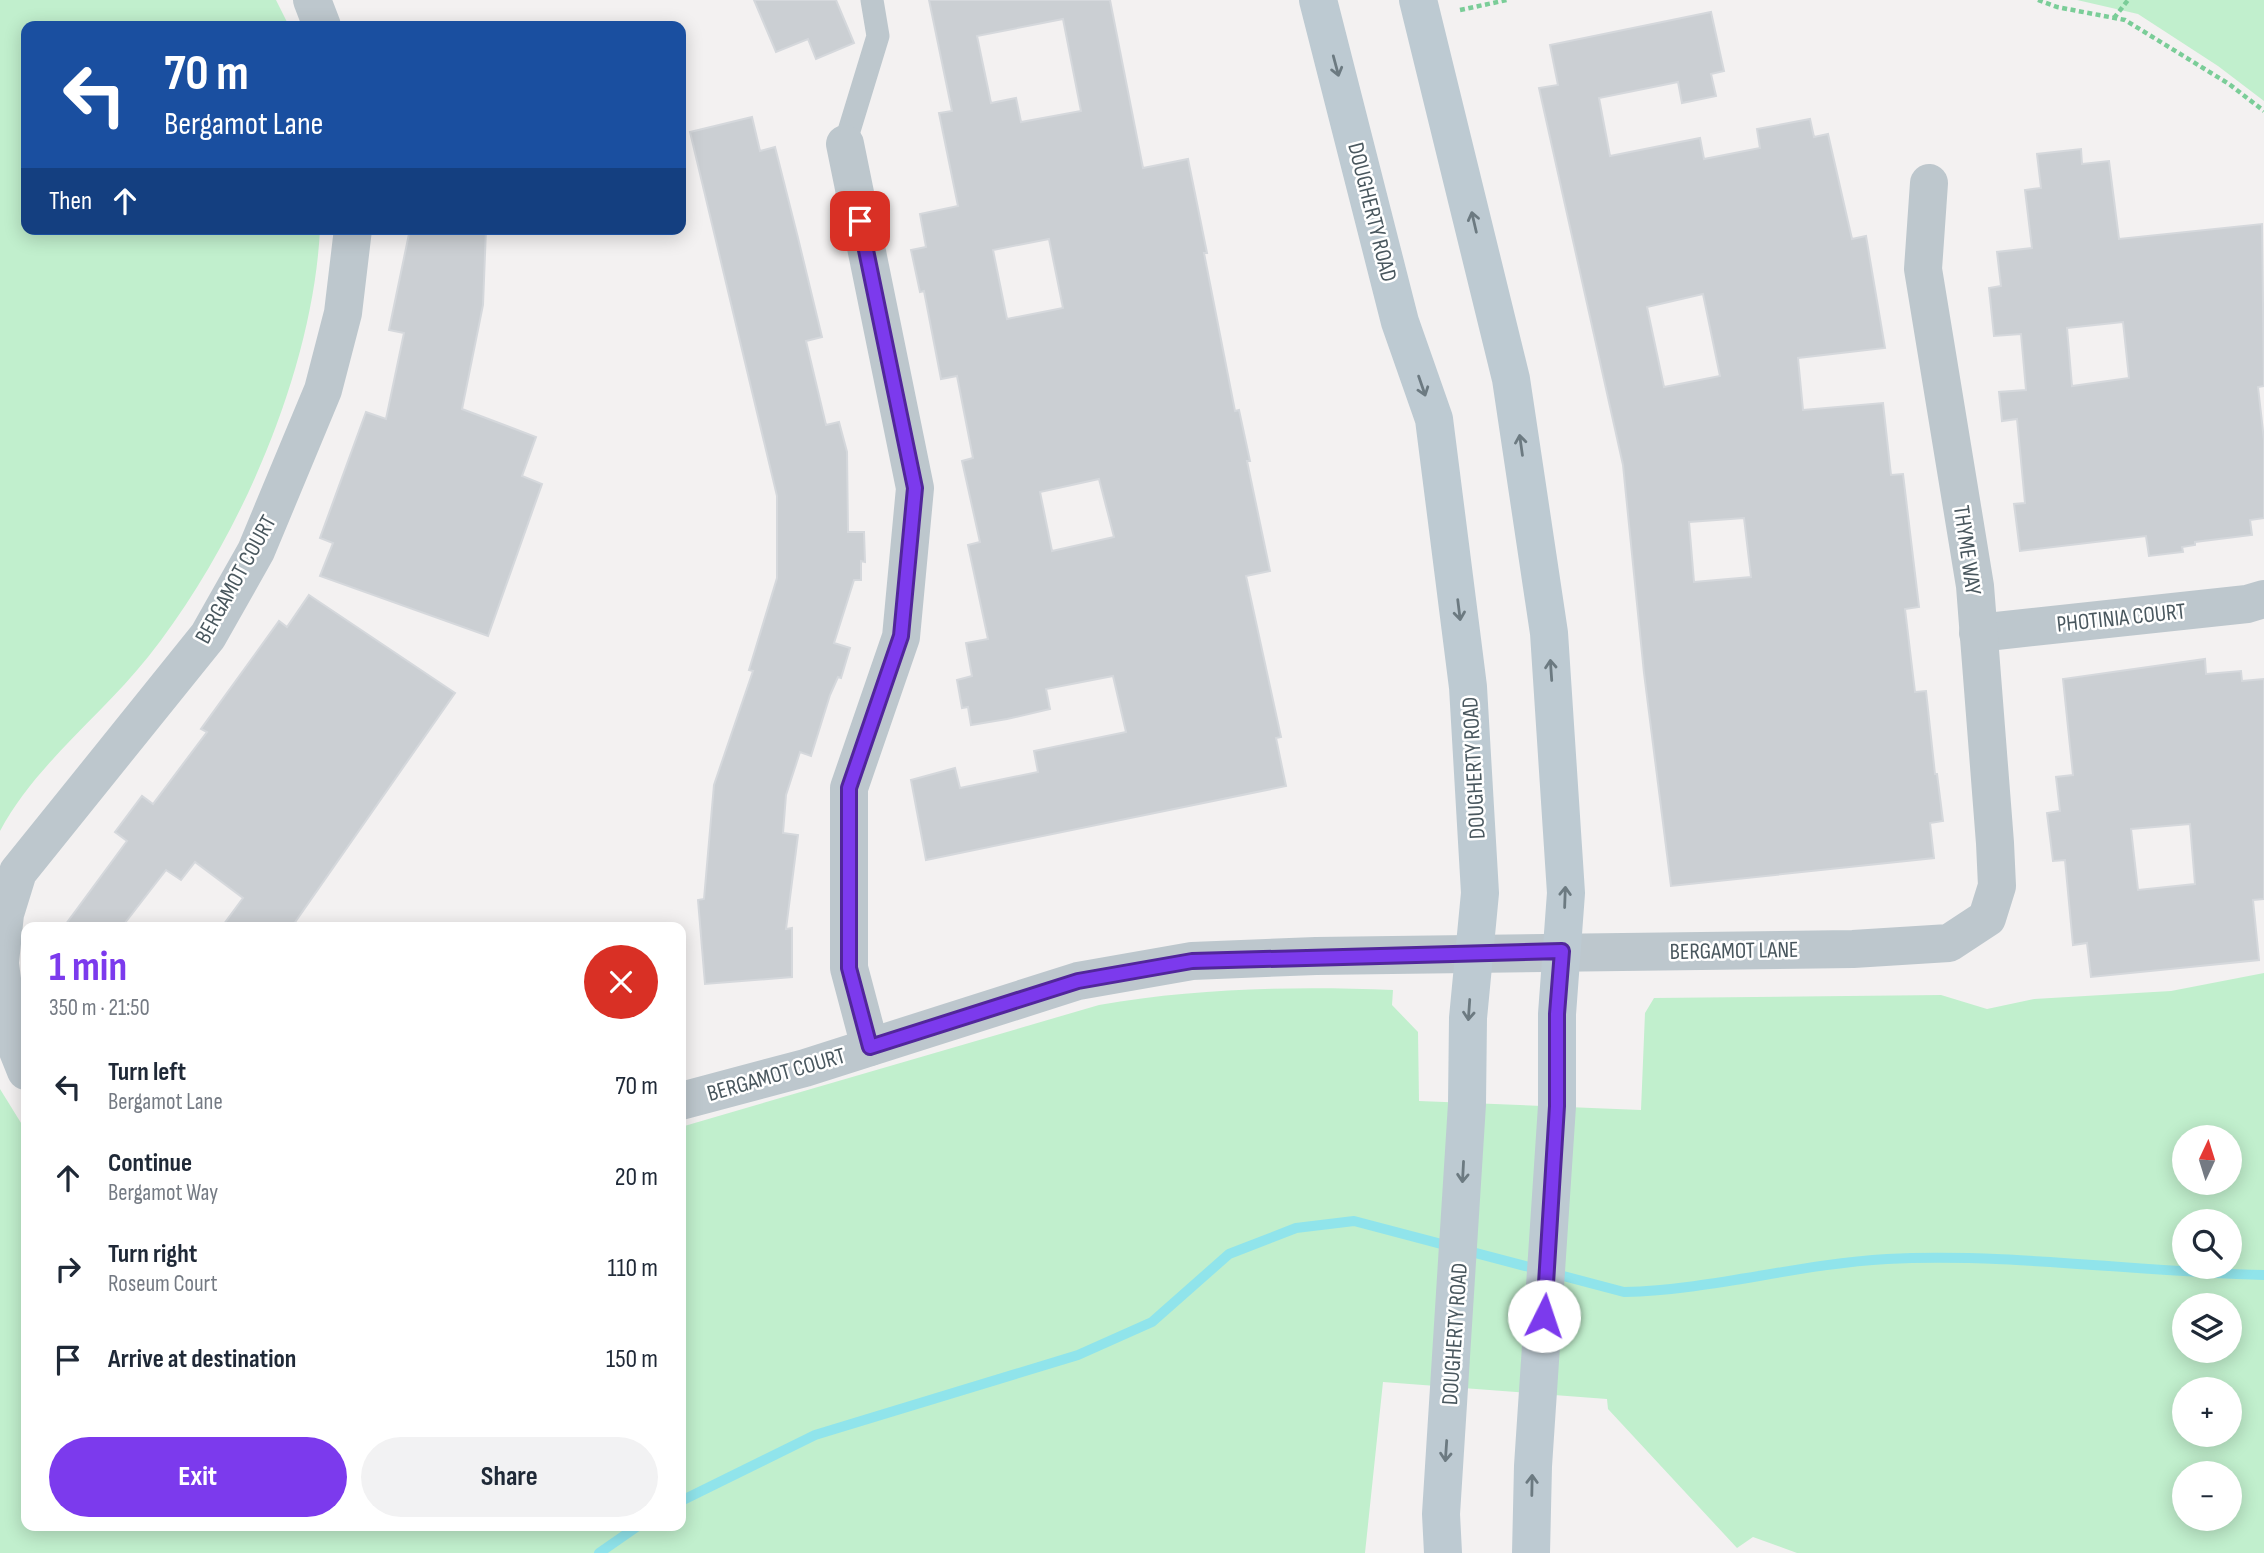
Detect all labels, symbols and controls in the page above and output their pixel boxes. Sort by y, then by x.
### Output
text: 70 m [164,45,249,104]
icon: left [49,49,140,140]
one-way arrow [1330,54,1343,77]
text: Bergamot Lane [164,105,324,144]
street label: DOUGHERTY ROAD [1341,140,1403,285]
icon: ahead [106,182,144,220]
text: Then [49,186,92,217]
pin [830,191,890,251]
icon: arrive [841,202,879,240]
one-way arrow [1467,211,1480,234]
one-way arrow [1417,375,1430,397]
one-way arrow [1514,434,1527,457]
street label: THYME WAY [1947,503,1987,597]
street label: BERGAMOT COURT [189,510,283,649]
street label: PHOTINIA COURT [2055,597,2187,639]
one-way arrow [1453,598,1466,621]
one-way arrow [1544,659,1557,682]
street label: DOUGHERTY ROAD [1456,696,1492,840]
one-way arrow [1559,886,1572,909]
street label: BERGAMOT LANE [1669,936,1799,966]
text: 1 min [49,942,127,993]
button: close [584,945,658,1019]
text: 350 m · 21:50 [49,994,150,1022]
one-way arrow [1462,998,1475,1021]
street label: BERGAMOT COURT [704,1042,849,1108]
text: Turn left [108,1057,186,1088]
icon: left [49,1068,87,1106]
text: 70 m [615,1071,658,1102]
text: Bergamot Lane [108,1088,223,1116]
north arrow [2172,1125,2242,1195]
map controls [2172,1125,2242,1531]
text: Continue [108,1148,192,1179]
icon: ahead [49,1159,87,1197]
one-way arrow [1457,1160,1470,1183]
text: 20 m [615,1162,658,1193]
text: Bergamot Way [108,1179,218,1207]
button: search [2172,1209,2242,1279]
text: Turn right [108,1239,197,1270]
icon: right [49,1250,87,1288]
text: 110 m [607,1253,658,1284]
street label: DOUGHERTY ROAD [1436,1262,1474,1406]
text: Roseum Court [108,1270,217,1298]
position arrow [1507,1279,1581,1353]
button: layers [2172,1293,2242,1363]
icon: arrive [49,1341,87,1379]
text: Arrive at destination [108,1344,296,1375]
text: 150 m [606,1344,658,1375]
button: + [2172,1377,2242,1447]
button: Exit [49,1437,347,1517]
button: Share [361,1437,658,1517]
one-way arrow [1439,1439,1452,1462]
button: − [2172,1461,2242,1531]
one-way arrow [1526,1474,1539,1497]

